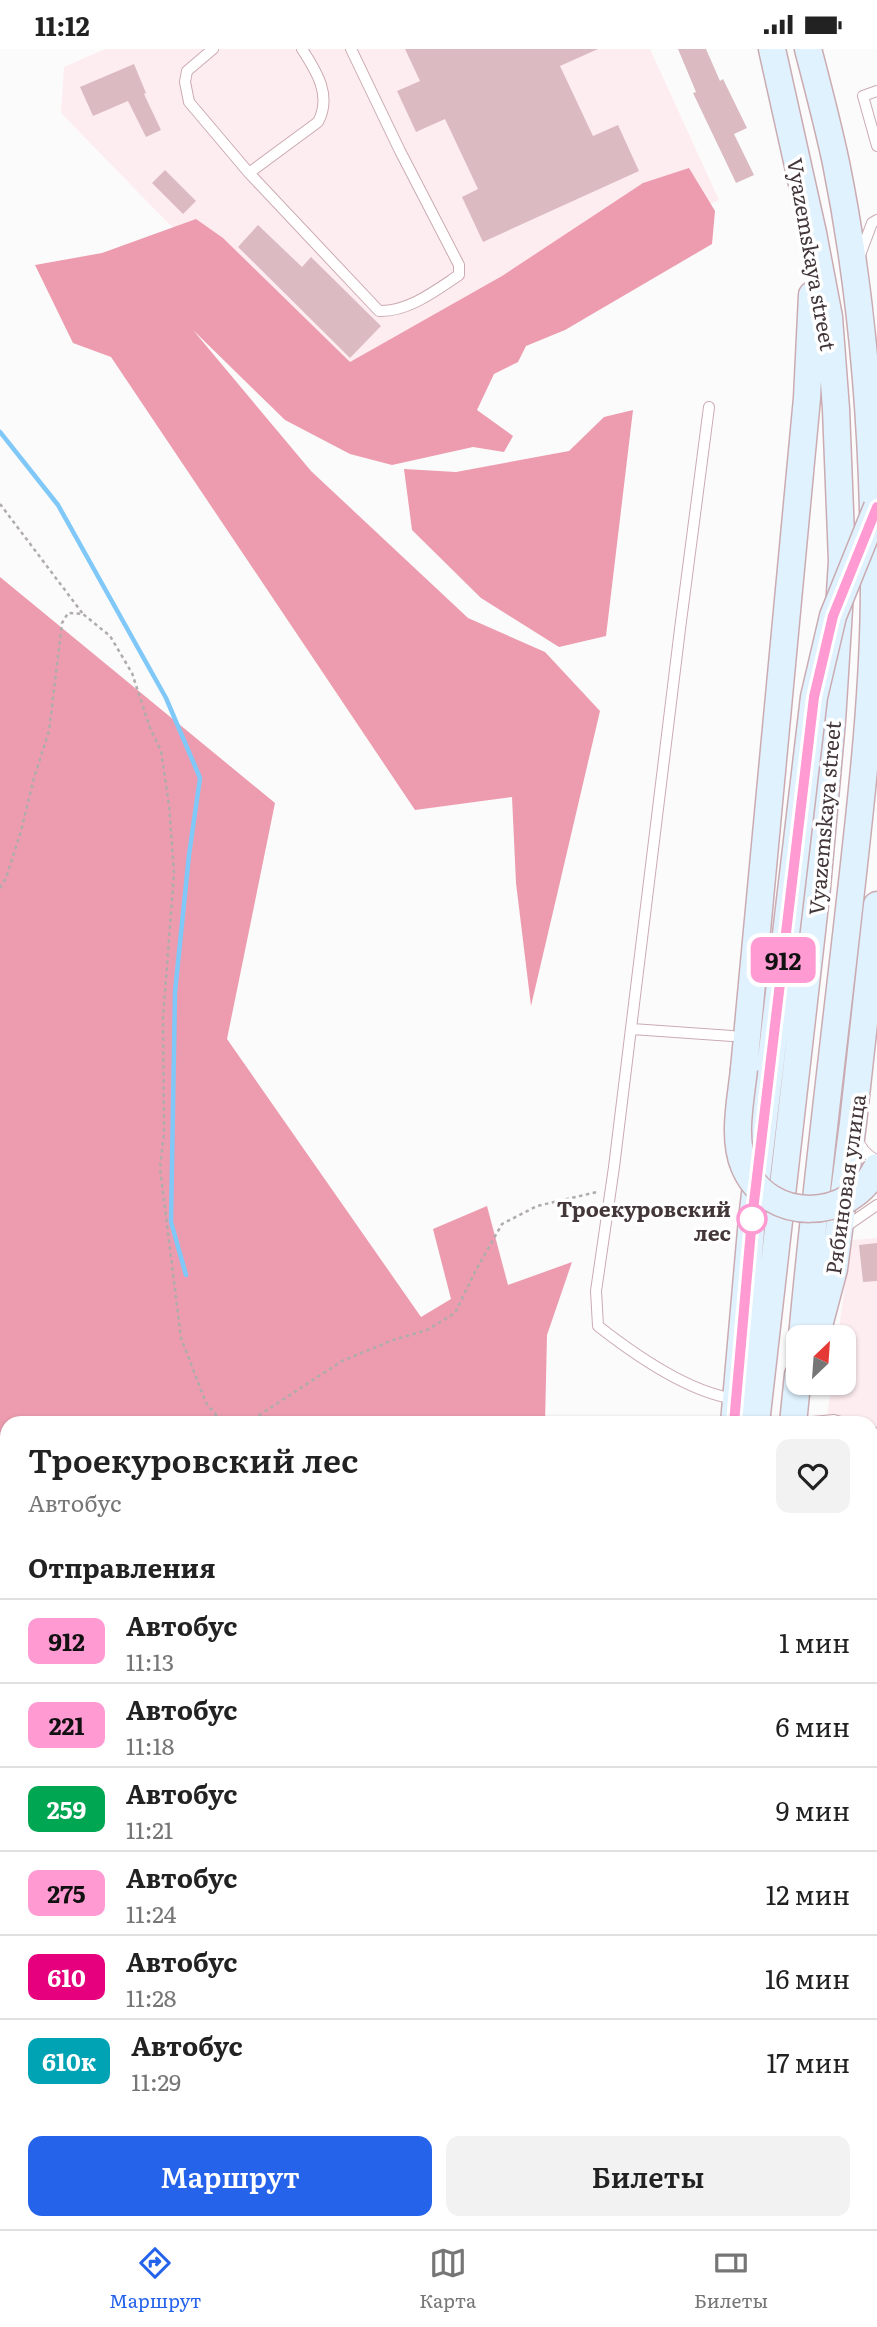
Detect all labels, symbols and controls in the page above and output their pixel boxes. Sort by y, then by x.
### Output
text: 11:12 [35,5,90,44]
street label: Vyazemskaya street [781,155,845,353]
street label: Vyazemskaya street [799,719,847,917]
line badge: 912 [743,937,823,983]
text: 912 [765,942,801,977]
street label: Рябиновая улица [816,1091,872,1276]
place label: Троекуровский лес [557,1192,731,1247]
marker: Троекуровский лес [737,1204,767,1234]
north arrow [786,1325,856,1395]
map controls [786,1325,856,1395]
text: Троекуровский лес [28,1434,358,1483]
button: heart [776,1439,850,1513]
text: Автобус [28,1485,122,1519]
text: Отправления [28,1547,216,1586]
text: Автобус [126,1605,237,1644]
text: 1 мин [779,1622,850,1661]
text: 912 [48,1623,85,1658]
text: 11:13 [126,1644,174,1678]
text: Автобус [126,1689,237,1728]
text: 6 мин [776,1706,850,1745]
text: 221 [49,1707,84,1742]
text: 11:18 [126,1728,174,1762]
text: Автобус [126,1773,237,1812]
text: 9 мин [776,1790,850,1829]
text: 259 [47,1791,86,1826]
text: 11:21 [126,1812,173,1846]
text: Автобус [126,1857,237,1896]
text: 12 мин [766,1874,850,1913]
text: 275 [47,1875,86,1910]
text: 11:24 [126,1896,177,1930]
text: Автобус [126,1941,237,1980]
text: 16 мин [765,1958,850,1997]
text: 610 [47,1959,86,1994]
text: 11:28 [126,1980,177,2014]
text: Автобус [131,2025,243,2064]
text: 17 мин [766,2042,850,2081]
text: 610к [42,2043,96,2078]
text: 11:29 [131,2064,181,2098]
button: Маршрут [28,2136,432,2216]
button: Билеты [446,2136,850,2216]
tab: Маршрут [109,2244,201,2314]
tab: Карта [419,2244,476,2314]
tab: Билеты [694,2244,768,2314]

